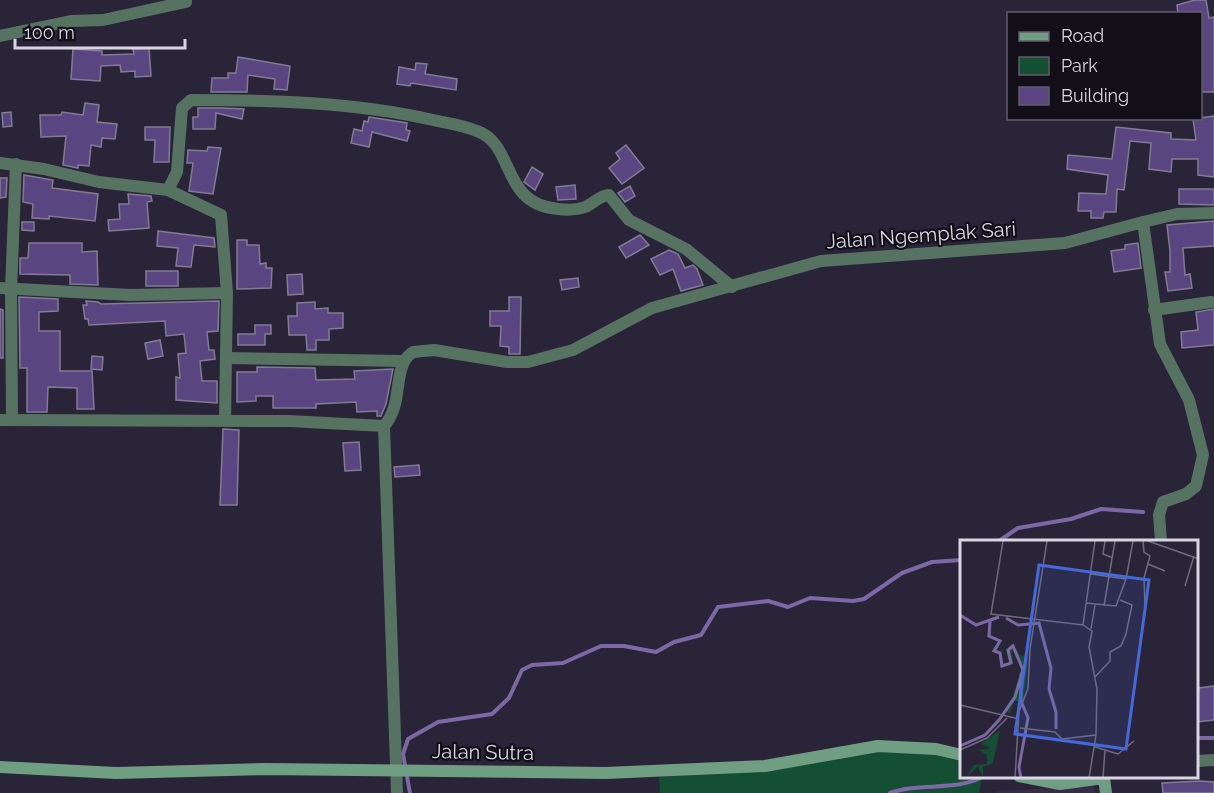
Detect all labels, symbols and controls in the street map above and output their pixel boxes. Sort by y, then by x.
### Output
scale bar [15,12,184,50]
legend [1007,12,1202,120]
text: 100 m [24,22,75,43]
text: Road [1061,25,1104,46]
text: Park [1061,55,1098,76]
text: Building [1061,85,1129,106]
street label: Jalan Ngemplak Sari [825,216,1017,254]
inset map [960,540,1199,778]
street label: Jalan Sutra [432,739,534,765]

